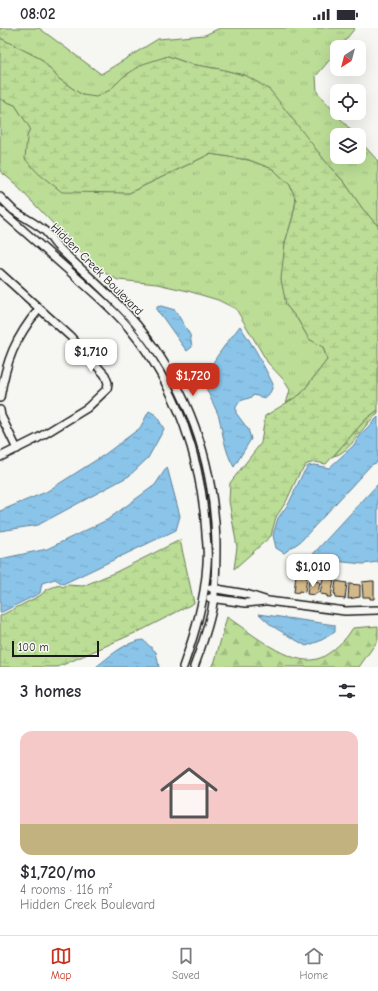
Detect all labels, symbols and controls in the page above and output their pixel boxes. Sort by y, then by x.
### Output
text: 08:02 [20,5,55,23]
north arrow [330,40,366,76]
map controls [330,40,366,164]
button: locate [330,84,366,120]
button: layers [330,128,366,164]
street label: Hidden Creek Boulevard [48,220,146,318]
pin: $1,710 [58,339,124,373]
text: $1,710 [74,344,108,359]
pin: $1,720 [160,363,226,397]
text: $1,720 [175,368,211,383]
pin: $1,010 [280,554,346,588]
text: $1,010 [295,559,331,574]
scale bar [12,639,99,658]
text: 100 m [18,641,49,654]
icon: filters [336,680,358,702]
text: 3 homes [20,682,81,701]
icon: home [153,757,225,829]
text: $1,720/mo [20,863,96,882]
text: 4 rooms · 116 m² [20,882,112,897]
text: Hidden Creek Boulevard [20,897,155,912]
tab: Map [50,945,72,982]
tab: Saved [172,945,200,982]
tab: Home [300,945,328,982]

